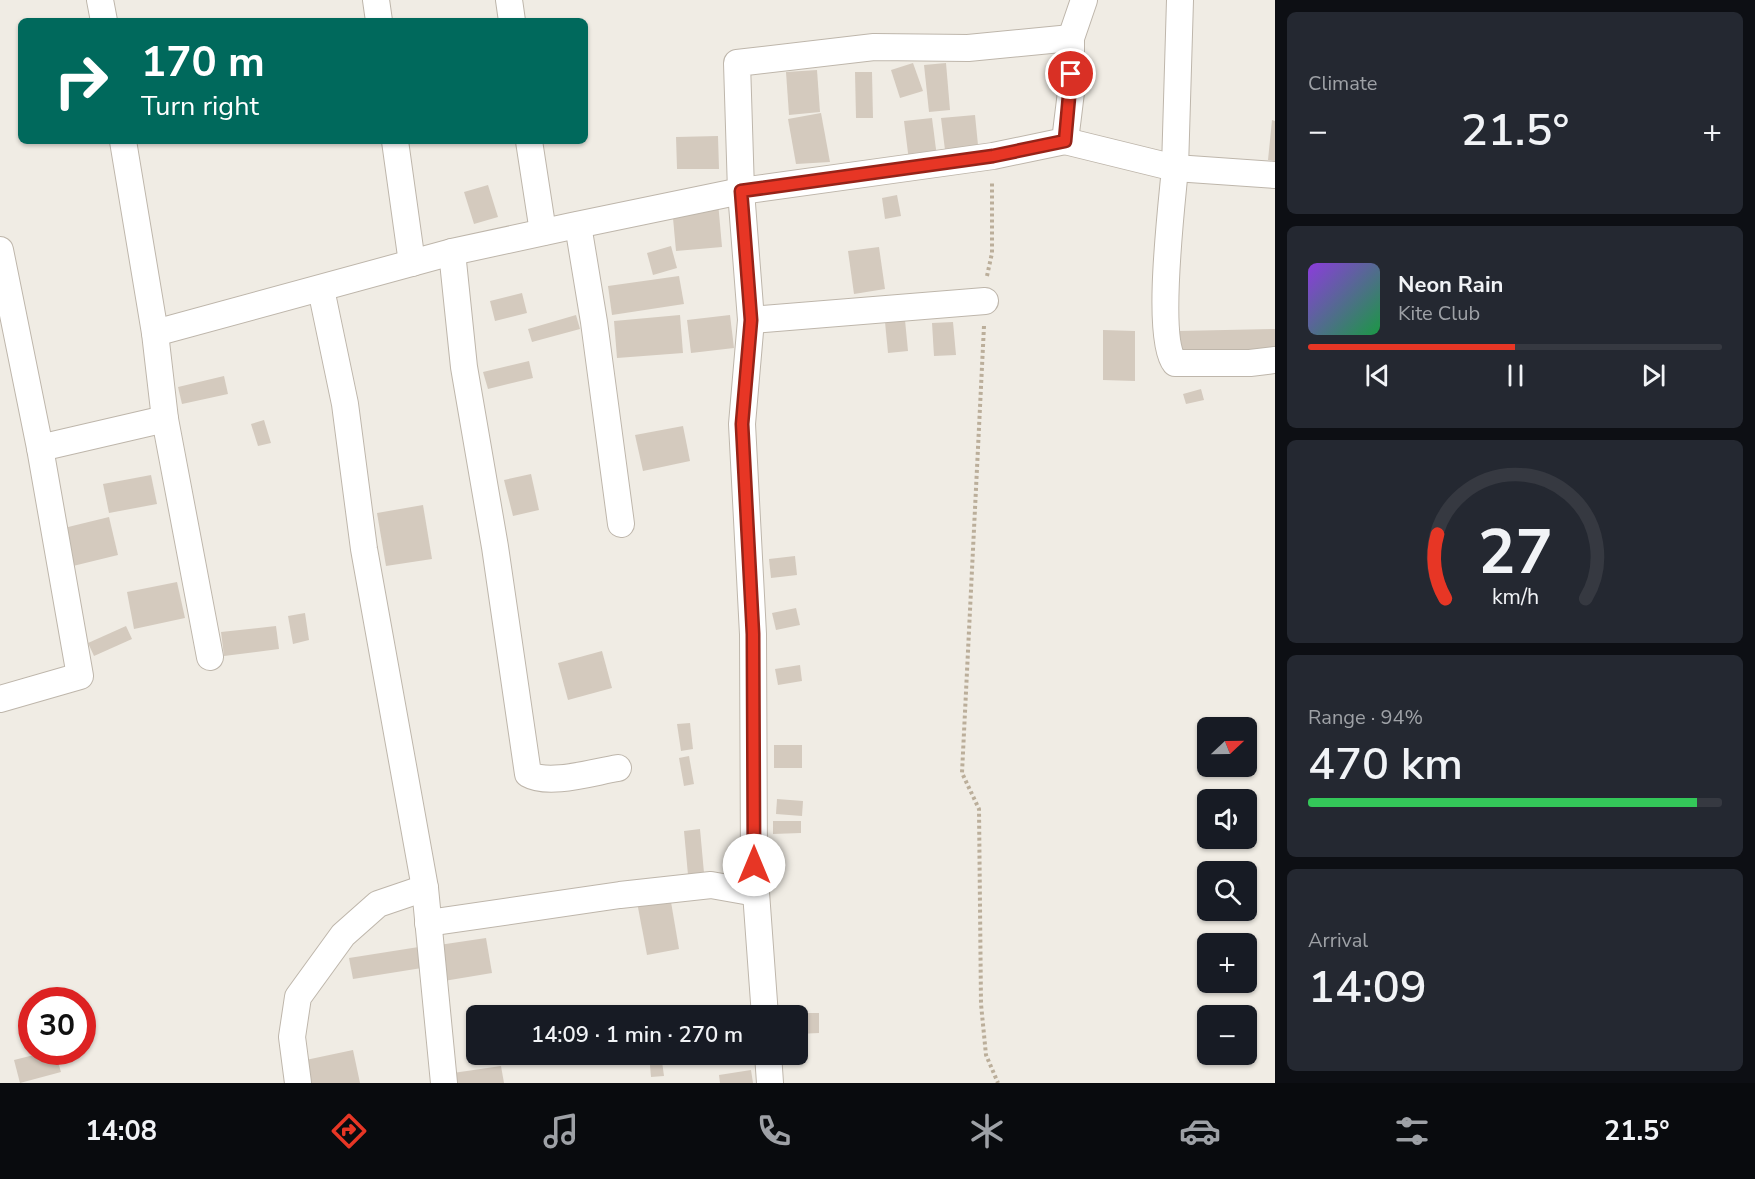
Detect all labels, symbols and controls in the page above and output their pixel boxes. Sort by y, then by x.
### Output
text: 170 m [141,34,265,91]
icon: right [42,42,120,120]
pin [1045,48,1096,99]
icon: arrive [1054,57,1087,90]
text: Climate [1308,70,1377,97]
text: Turn right [141,88,259,125]
text: 21.5° [1461,100,1569,161]
text: − [1308,109,1328,154]
text: + [1702,109,1722,154]
text: Neon Rain [1398,270,1503,300]
text: Kite Club [1398,300,1480,327]
icon: previous [1361,359,1394,392]
icon: pause [1499,359,1532,392]
icon: next [1637,359,1670,392]
text: 27 [1478,510,1552,595]
text: km/h [1491,582,1539,612]
text: Range · 94% [1308,704,1423,731]
north arrow [1197,717,1257,777]
map controls [1197,717,1257,1065]
text: 470 km [1308,734,1463,795]
button: sound [1197,789,1257,849]
position arrow [722,833,786,897]
button: search [1197,861,1257,921]
text: Arrival [1308,927,1368,954]
button: + [1197,933,1257,993]
text: 14:09 [1308,957,1427,1018]
speed limit sign: 30 [18,987,96,1065]
button: − [1197,1005,1257,1065]
text: 14:09 · 1 min · 270 m [531,1020,743,1050]
icon: directions [328,1110,370,1152]
icon: music [540,1110,582,1152]
icon: phone [753,1110,795,1152]
icon: climate [966,1110,1008,1152]
icon: car [1179,1110,1221,1152]
icon: filters [1391,1110,1433,1152]
text: 14:08 [85,1113,157,1150]
text: 21.5° [1604,1113,1670,1150]

